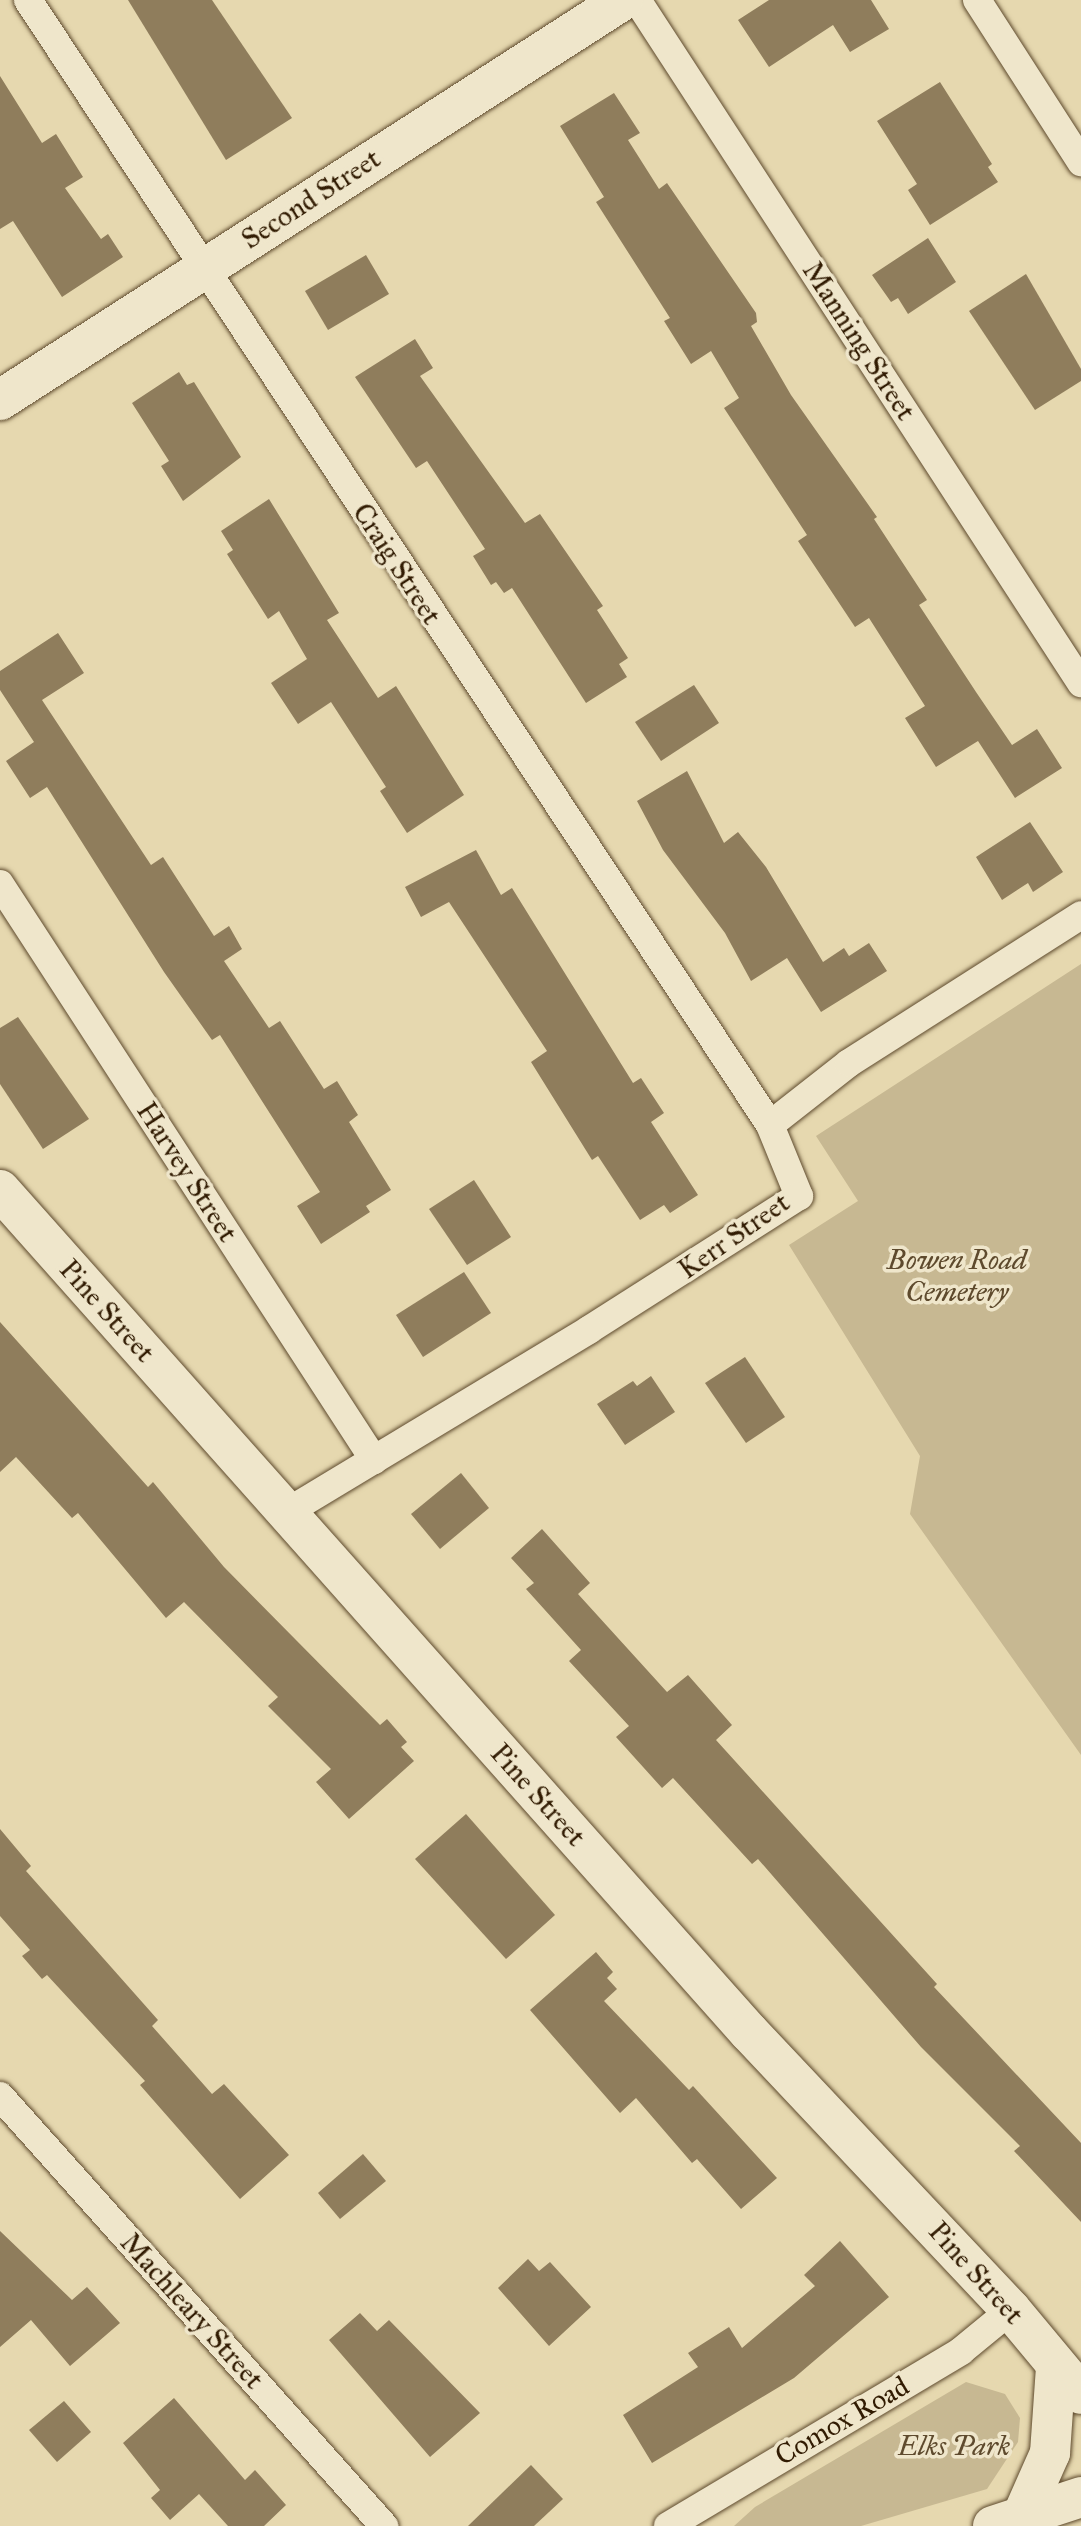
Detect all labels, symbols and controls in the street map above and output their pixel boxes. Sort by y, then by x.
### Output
street label: Second Street [235,142,387,256]
street label: Manning Street [795,255,923,427]
street label: Craig Street [345,497,449,631]
street label: Harvey Street [129,1096,245,1248]
street label: Kerr Street [672,1186,796,1286]
park label: Bowen Road Cemetery [887,1243,1027,1309]
street label: Pine Street [52,1253,162,1369]
street label: Pine Street [483,1737,593,1853]
street label: Pine Street [921,2215,1031,2331]
street label: Machleary Street [113,2226,271,2396]
street label: Comox Road [769,2369,915,2473]
park label: Elks Park [898,2429,1010,2463]

